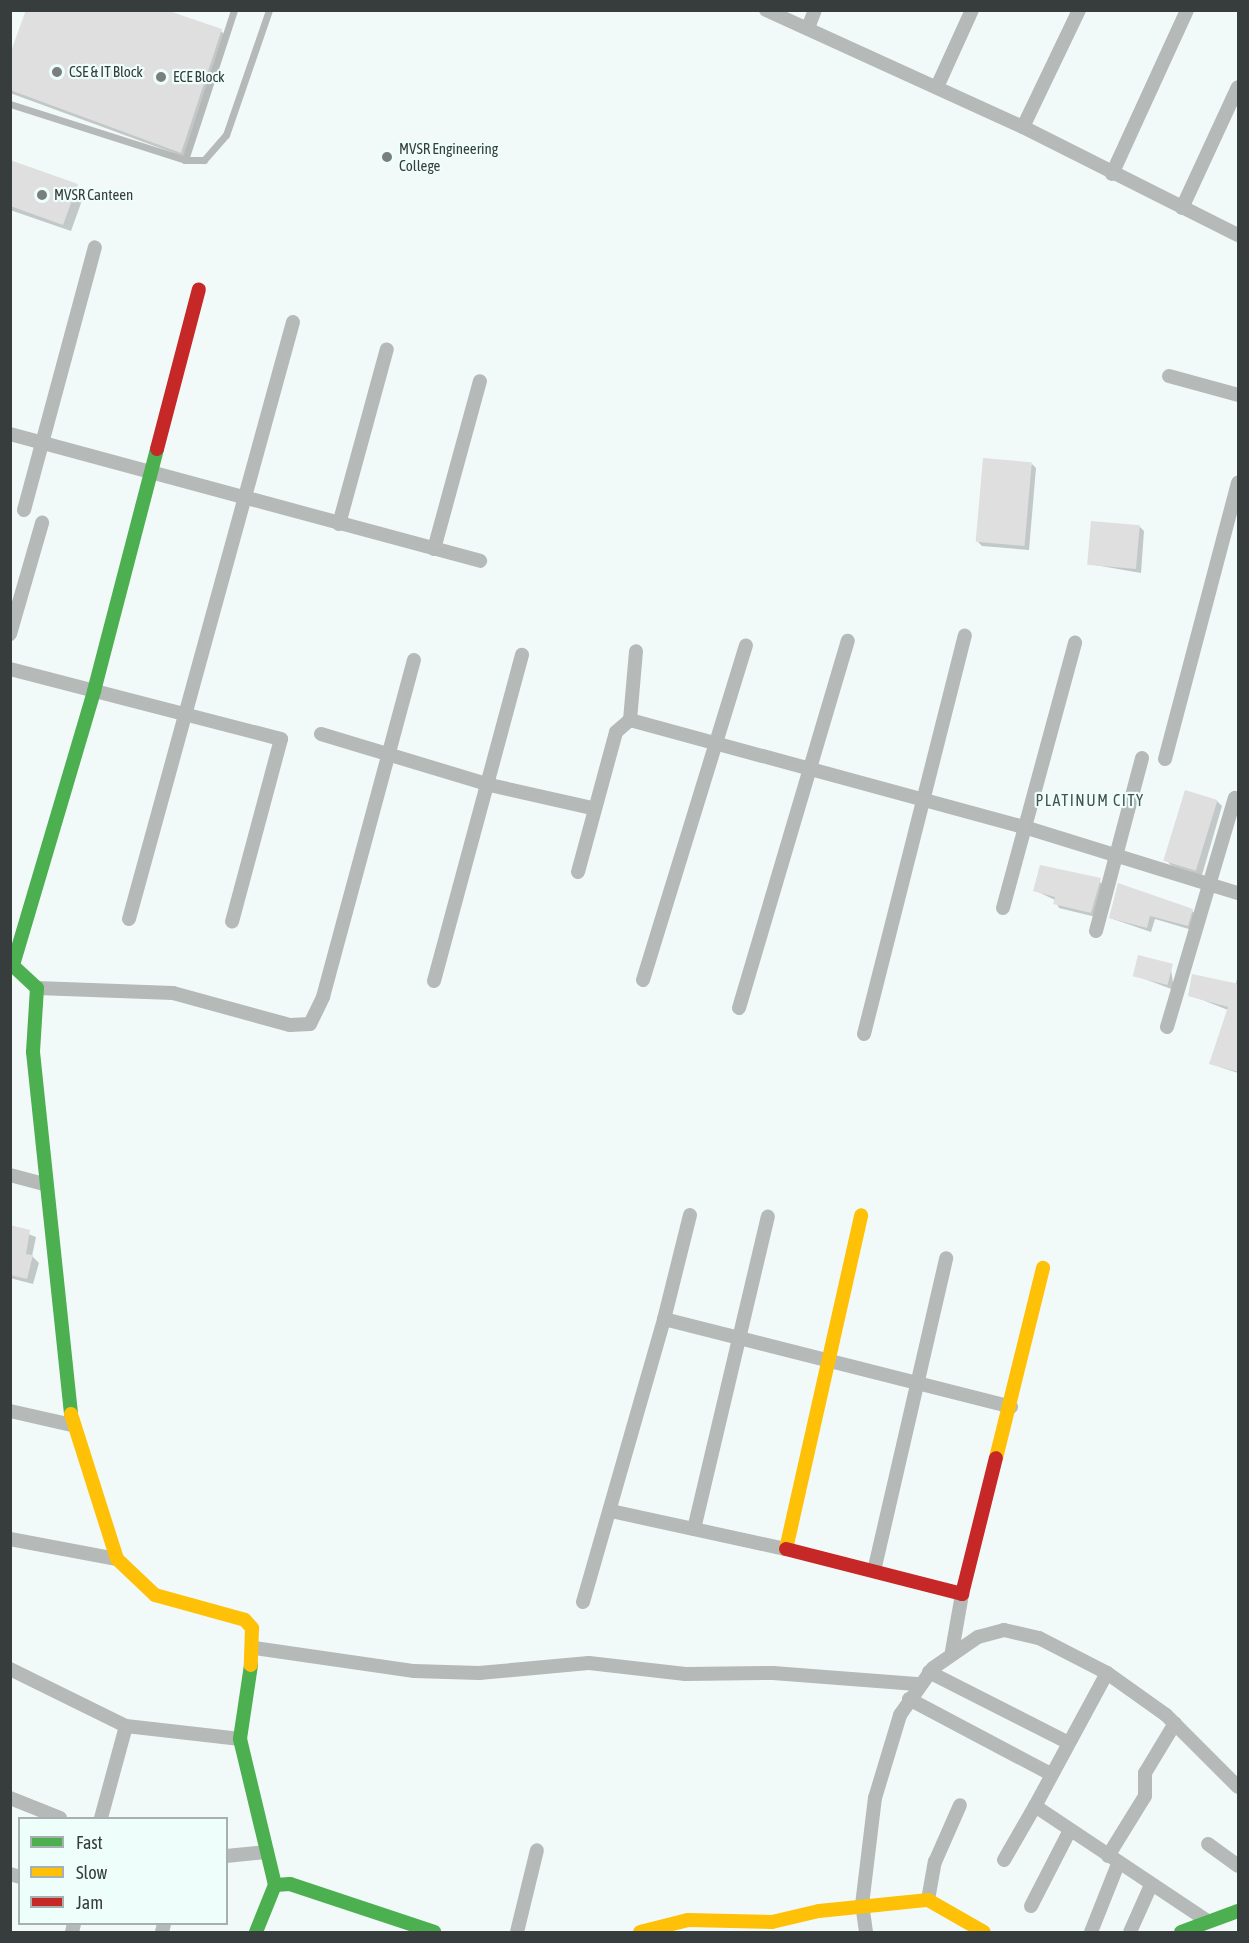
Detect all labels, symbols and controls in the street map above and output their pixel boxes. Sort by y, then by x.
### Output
place label: CSE & IT Block [69,63,143,81]
marker: CSE & IT Block [50,65,64,79]
place label: ECE Block [173,68,225,86]
marker: ECE Block [154,70,168,84]
place label: MVSR Engineering College [399,139,498,174]
marker: MVSR Engineering College [380,150,394,164]
place label: MVSR Canteen [54,186,133,204]
marker: MVSR Canteen [35,188,49,202]
district label: PLATINUM CITY [1035,790,1145,810]
legend [18,1817,228,1925]
text: Fast [76,1832,103,1853]
text: Slow [76,1862,107,1883]
text: Jam [76,1892,103,1913]

